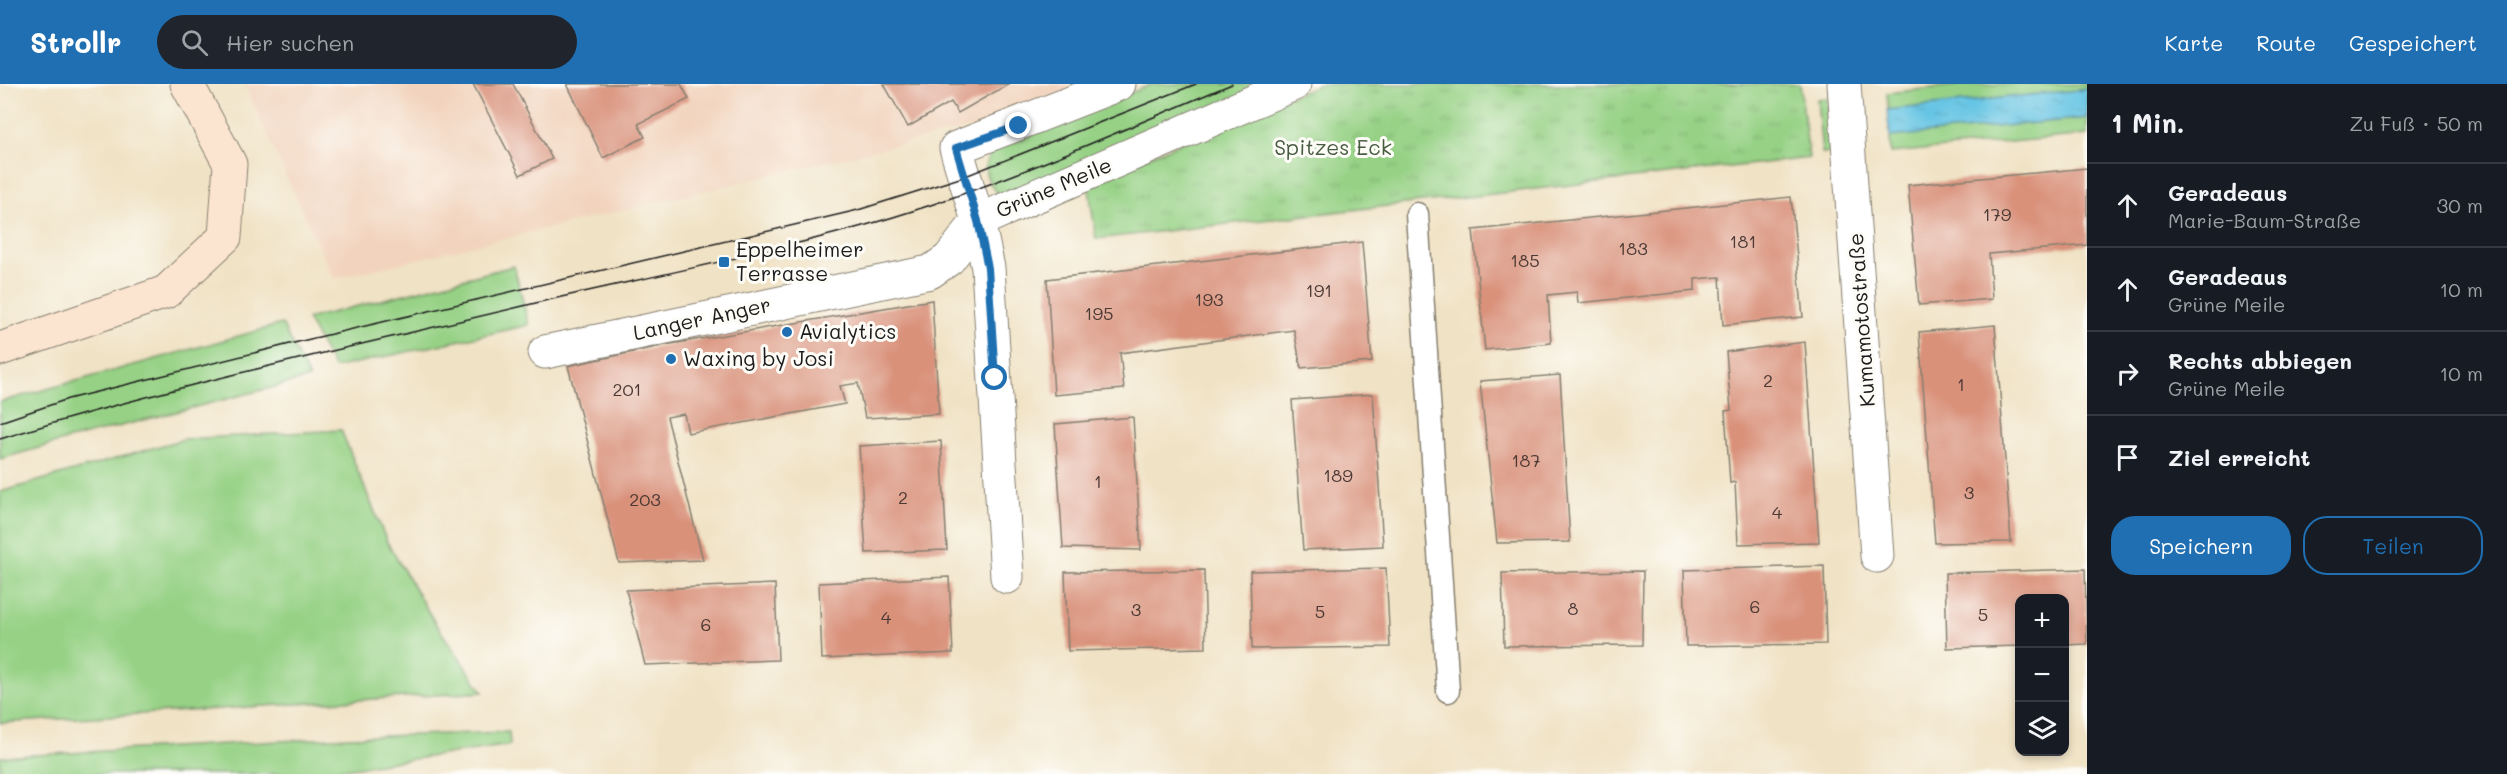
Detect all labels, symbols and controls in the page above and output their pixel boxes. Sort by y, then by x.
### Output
search box [157,15,577,69]
text: Strollr [30,24,121,60]
icon: search [178,26,211,59]
text: Hier suchen [226,28,354,57]
text: Karte [2165,29,2223,56]
text: Route [2256,29,2316,56]
text: Gespeichert [2349,29,2477,56]
text: 1 Min. [2111,106,2185,140]
text: Zu Fuß · 50 m [2350,110,2483,136]
route end [1005,112,1031,138]
park label: Spitzes Eck [1274,133,1392,160]
street label: Grüne Meile [991,150,1115,223]
text: Geradeaus [2168,178,2287,207]
icon: ahead [2111,189,2144,222]
text: 30 m [2437,192,2483,218]
house number: 179 [1983,202,2012,226]
text: Marie-Baum-Straße [2168,207,2361,233]
house number: 181 [1730,229,1756,253]
street label: Kumamotostraße [1841,232,1880,408]
place label: Eppelheimer Terrasse [736,235,864,286]
house number: 183 [1618,236,1648,260]
house number: 185 [1510,248,1540,272]
marker: Eppelheimer Terrasse [717,255,731,269]
text: Geradeaus [2168,262,2287,291]
icon: ahead [2111,273,2144,306]
text: 10 m [2439,276,2483,302]
house number: 191 [1306,278,1332,302]
house number: 193 [1194,287,1224,311]
street label: Langer Anger [630,290,773,345]
text: Grüne Meile [2168,291,2286,317]
house number: 195 [1084,301,1114,325]
place label: Avialytics [799,317,897,344]
marker: Avialytics [780,325,794,339]
place label: Waxing by Josi [683,344,834,371]
text: Rechts abbiegen [2168,346,2352,375]
marker: Waxing by Josi [664,352,678,366]
icon: right [2111,357,2144,390]
text: 10 m [2439,360,2483,386]
route start [981,364,1007,390]
house number: 2 [1763,368,1773,392]
house number: 1 [1957,372,1965,396]
text: Grüne Meile [2168,375,2286,401]
house number: 201 [612,377,642,401]
icon: arrive [2111,441,2144,474]
text: Ziel erreicht [2168,443,2310,472]
house number: 187 [1512,448,1540,472]
house number: 189 [1323,463,1353,487]
house number: 1 [1094,469,1102,493]
house number: 3 [1964,480,1974,504]
house number: 2 [898,485,908,509]
house number: 203 [629,487,661,511]
house number: 4 [1772,500,1783,524]
button: Speichern [2111,516,2291,575]
button: Teilen [2303,516,2483,575]
house number: 6 [1750,594,1760,618]
map controls [2015,594,2069,756]
button: + [2015,594,2069,648]
house number: 8 [1568,596,1579,620]
house number: 3 [1131,597,1141,621]
house number: 5 [1315,599,1325,623]
house number: 5 [1978,602,1988,626]
house number: 4 [881,605,892,629]
house number: 6 [701,612,711,636]
button: − [2015,648,2069,702]
button: layers [2015,702,2069,756]

